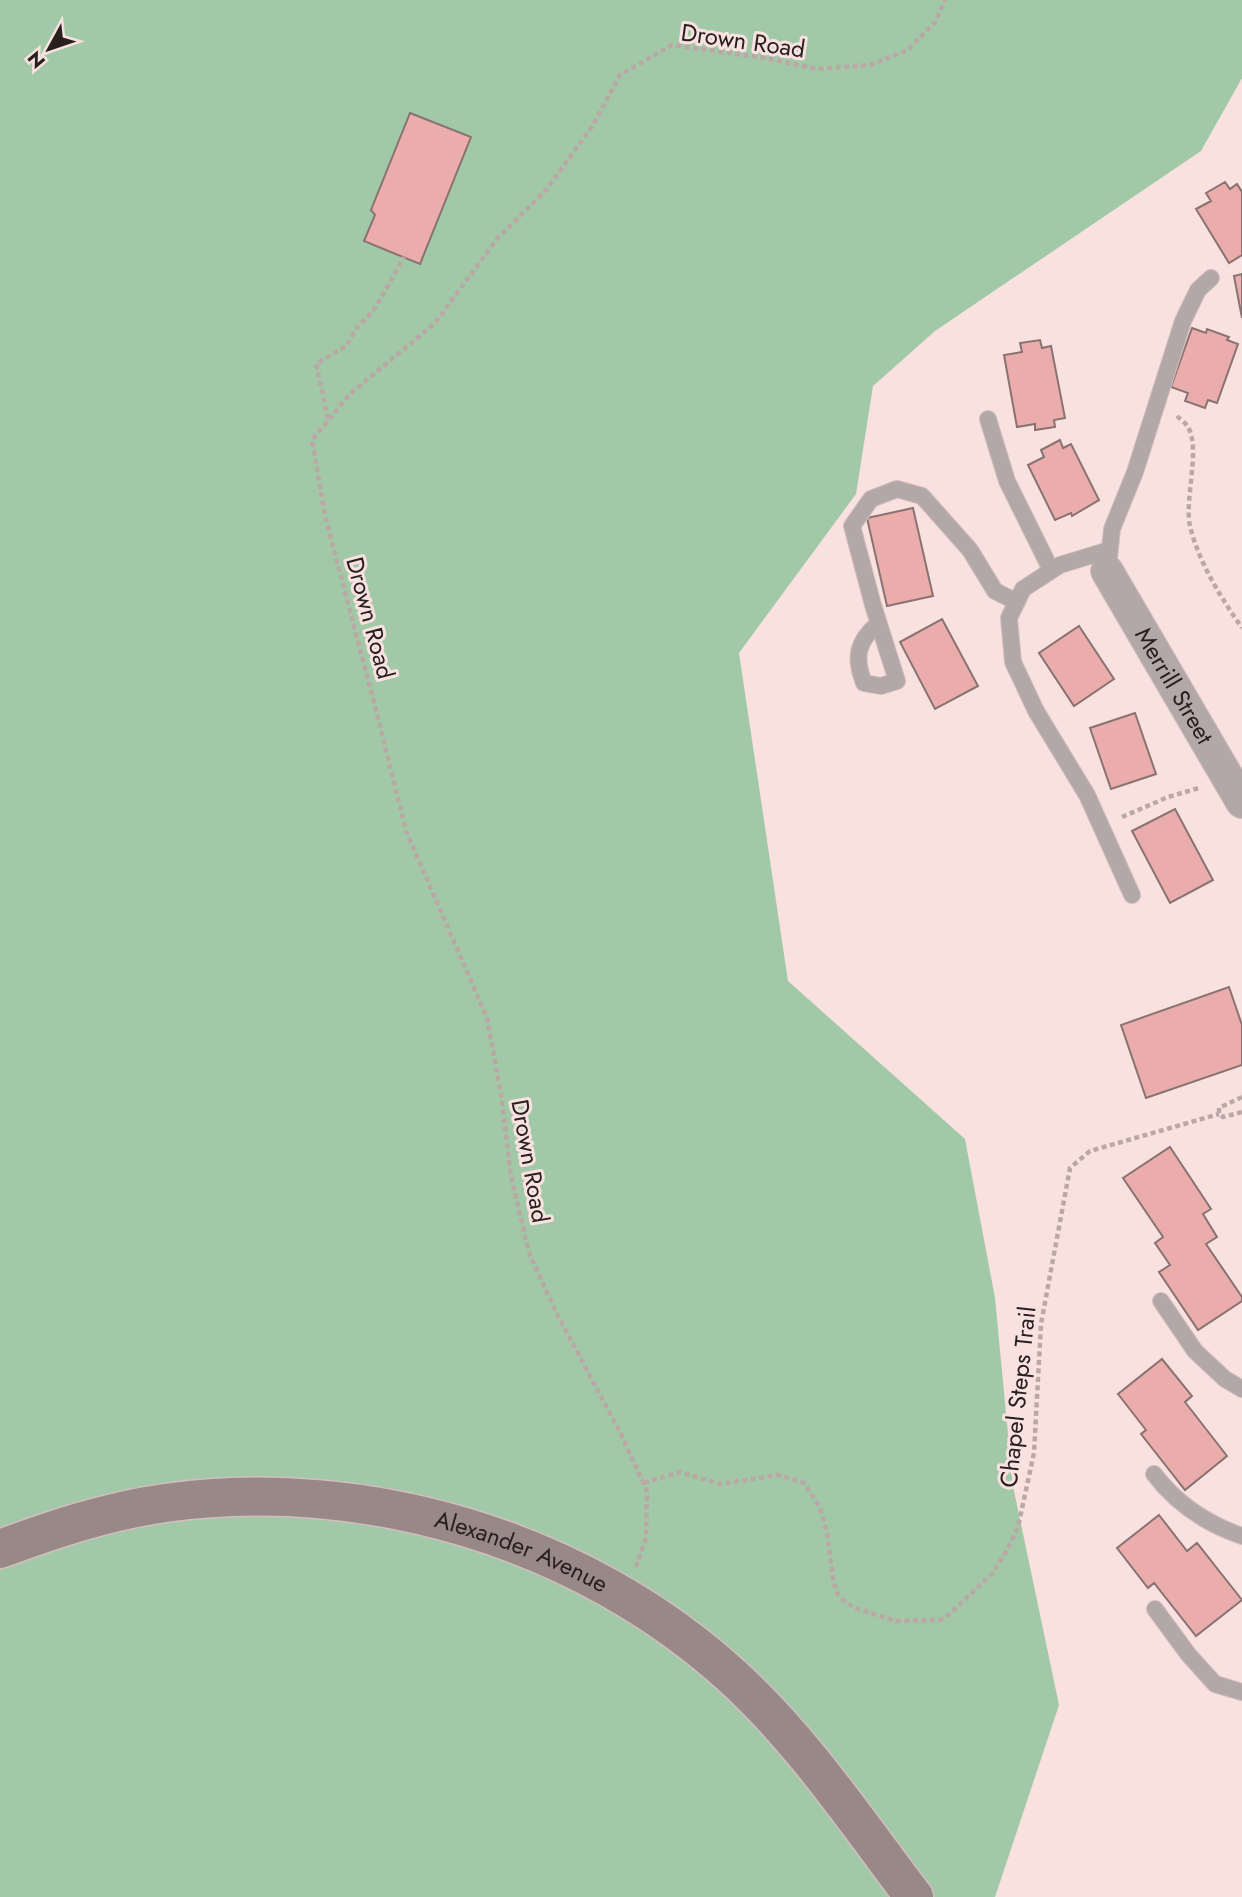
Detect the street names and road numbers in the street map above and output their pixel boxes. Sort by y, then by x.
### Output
street label: Drown Road [679,14,807,67]
street label: Drown Road [337,553,404,683]
street label: Merrill Street [1127,621,1223,751]
street label: Drown Road [502,1096,559,1225]
street label: Chapel Steps Trail [991,1305,1044,1489]
street label: Alexander Avenue [431,1501,615,1601]

